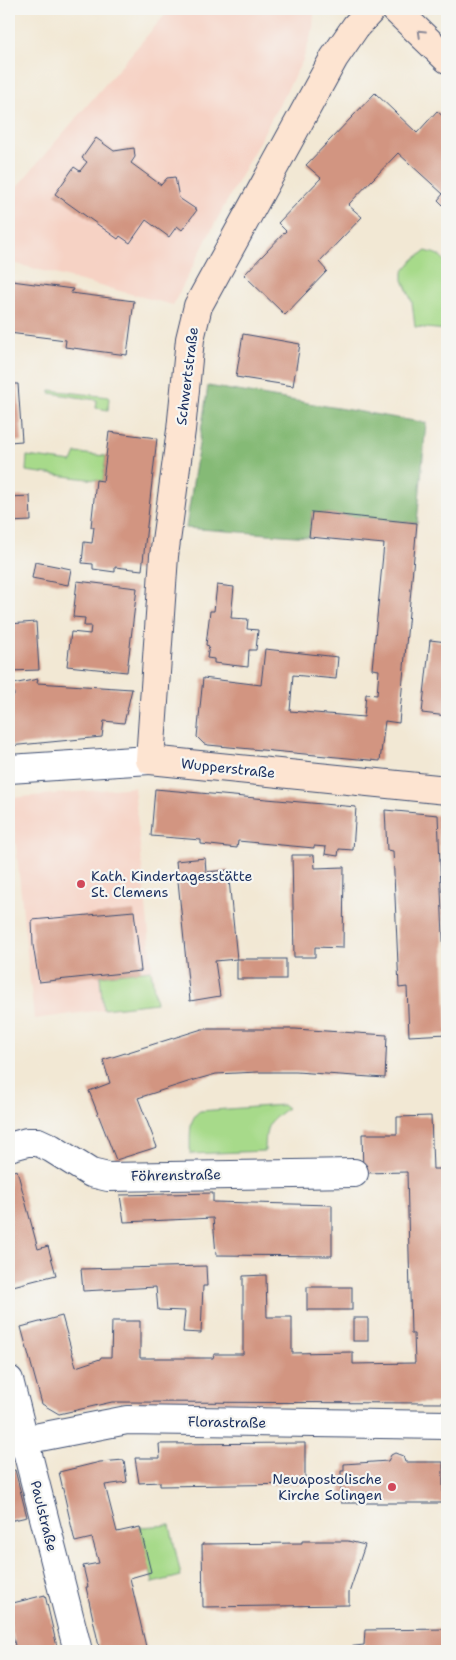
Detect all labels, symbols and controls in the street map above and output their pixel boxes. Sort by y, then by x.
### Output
one-way arrow [418,30,427,39]
street label: Schwertstraße [172,326,202,426]
street label: Wupperstraße [180,754,276,782]
place label: Kath. Kindertagesstätte St. Clemens [91,867,252,901]
marker: Kath. Kindertagesstätte St. Clemens [75,878,87,890]
street label: Föhrenstraße [131,1165,221,1185]
street label: Florastraße [188,1412,266,1432]
place label: Neuapostolische Kirche Solingen [272,1470,382,1504]
street label: Paulstraße [26,1479,62,1553]
marker: Neuapostolische Kirche Solingen [386,1481,398,1493]

